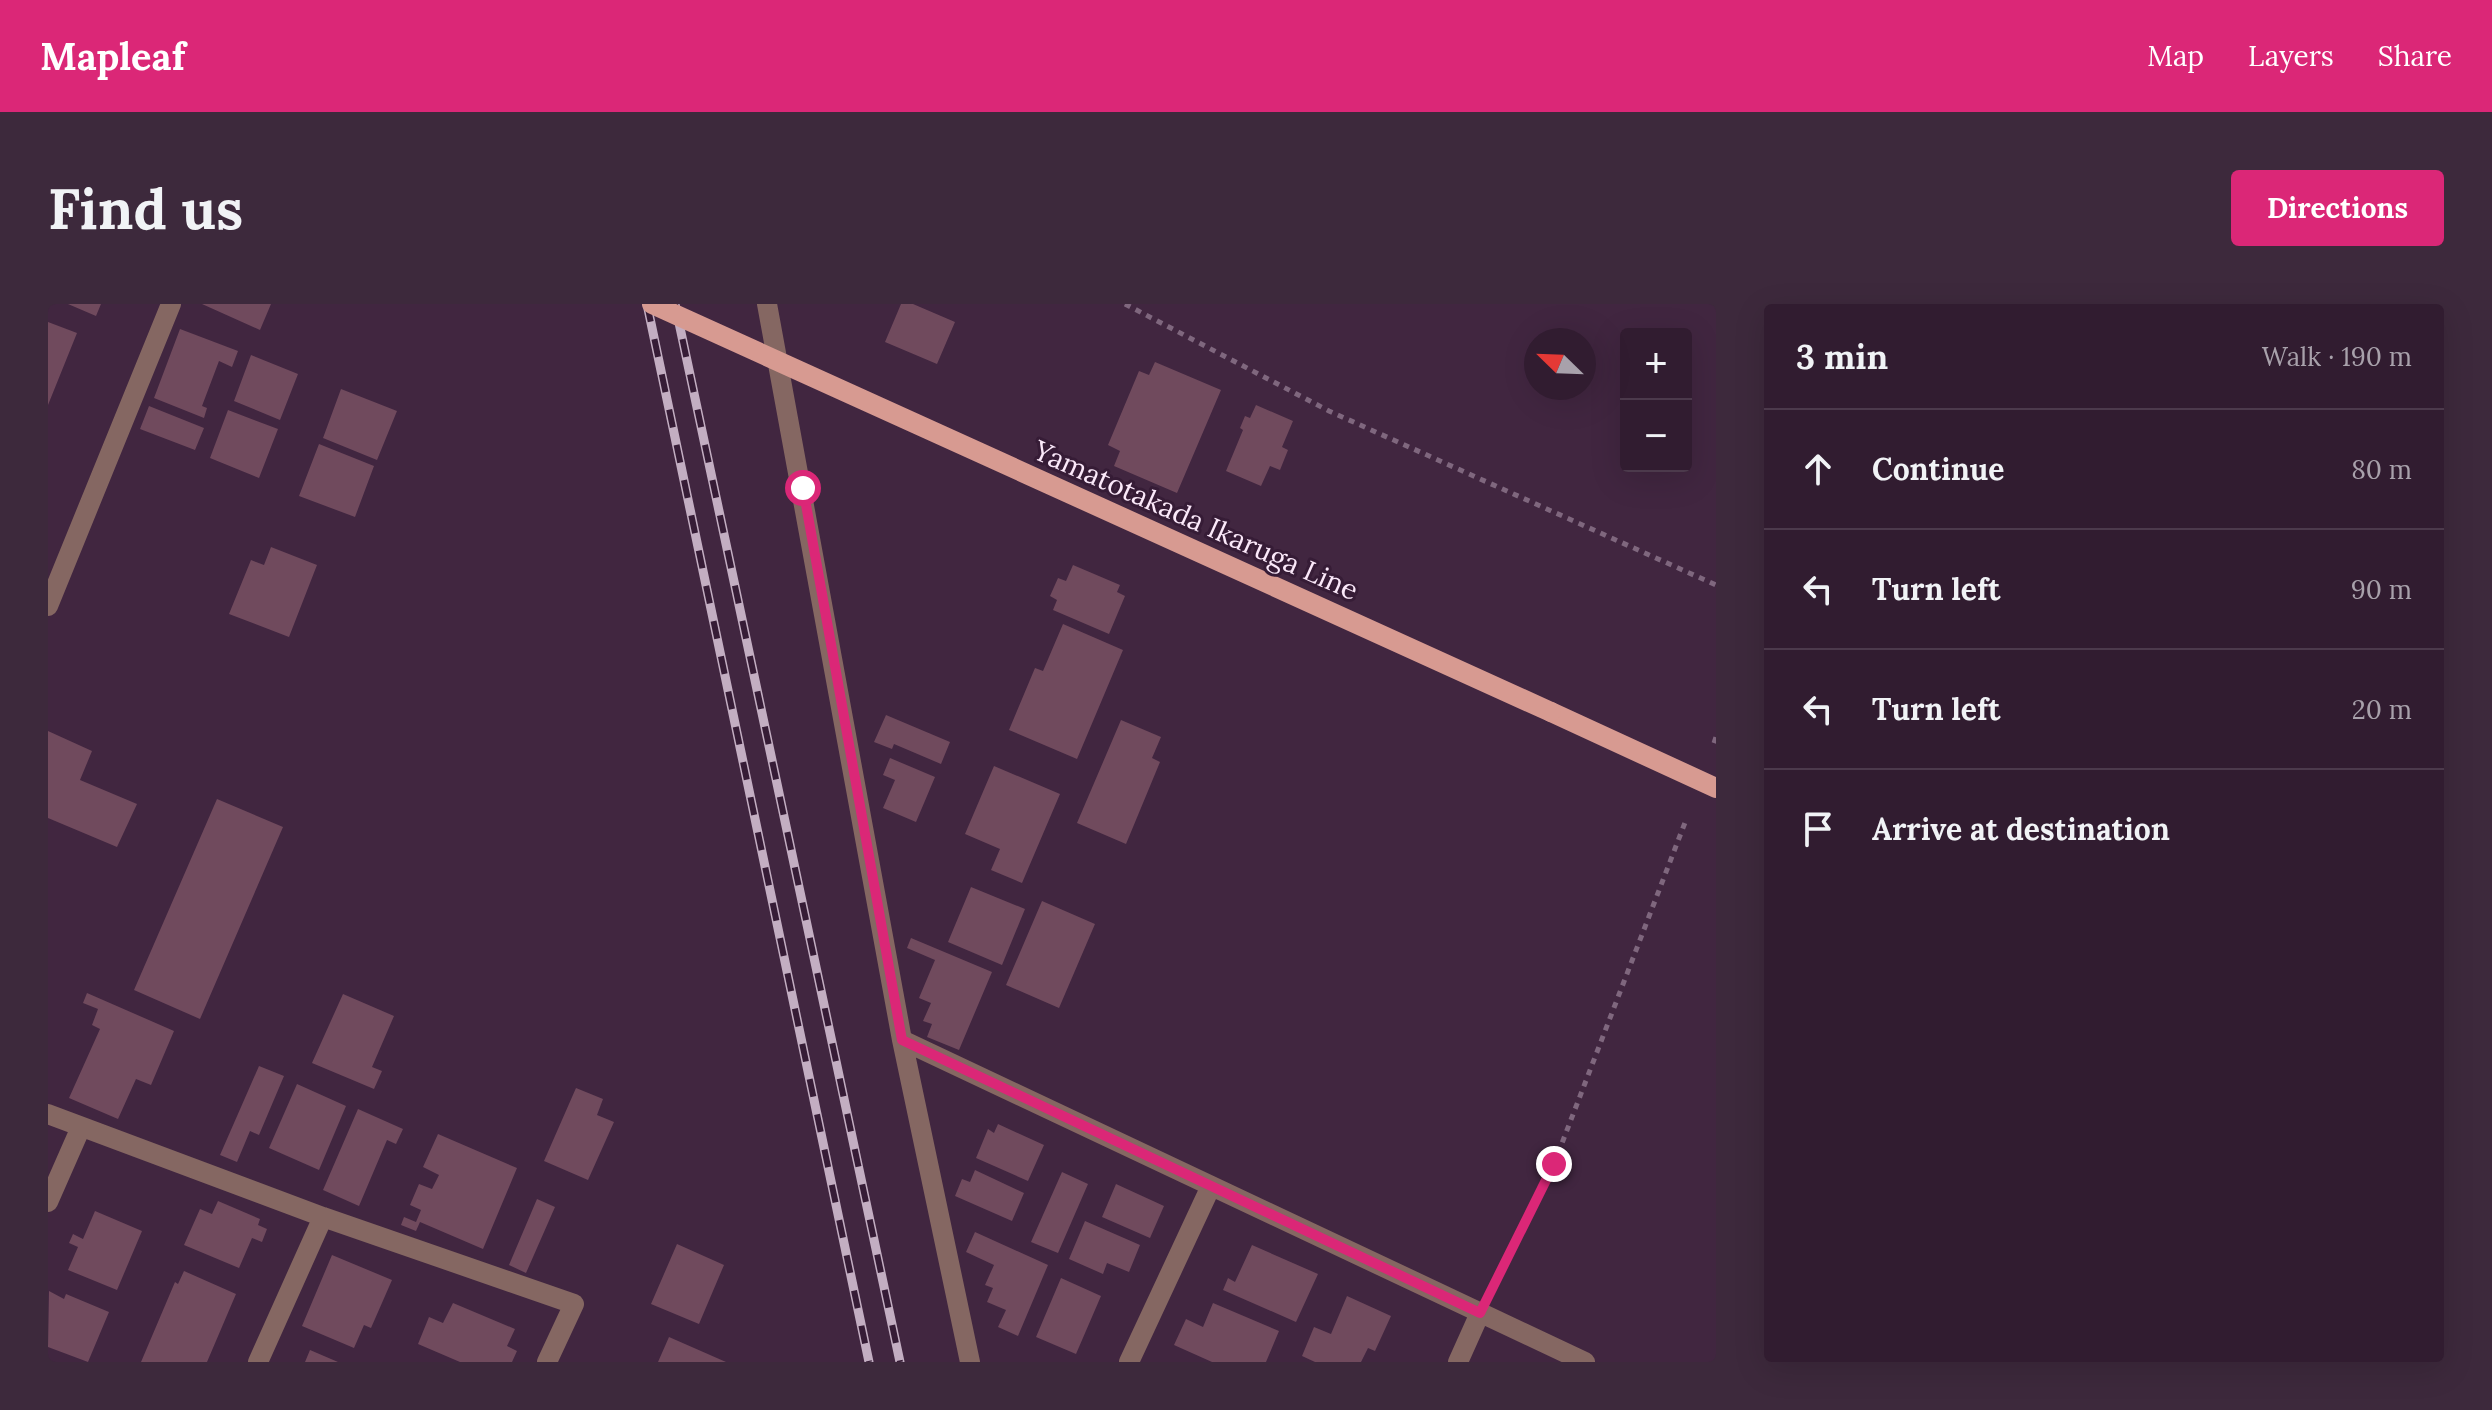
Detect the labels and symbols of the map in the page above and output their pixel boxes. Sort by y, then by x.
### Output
north arrow [1524,328,1596,400]
street label: Yamatotakada Ikaruga Line [1027,432,1364,608]
route start [785,470,821,506]
route end [1536,1146,1572,1182]

